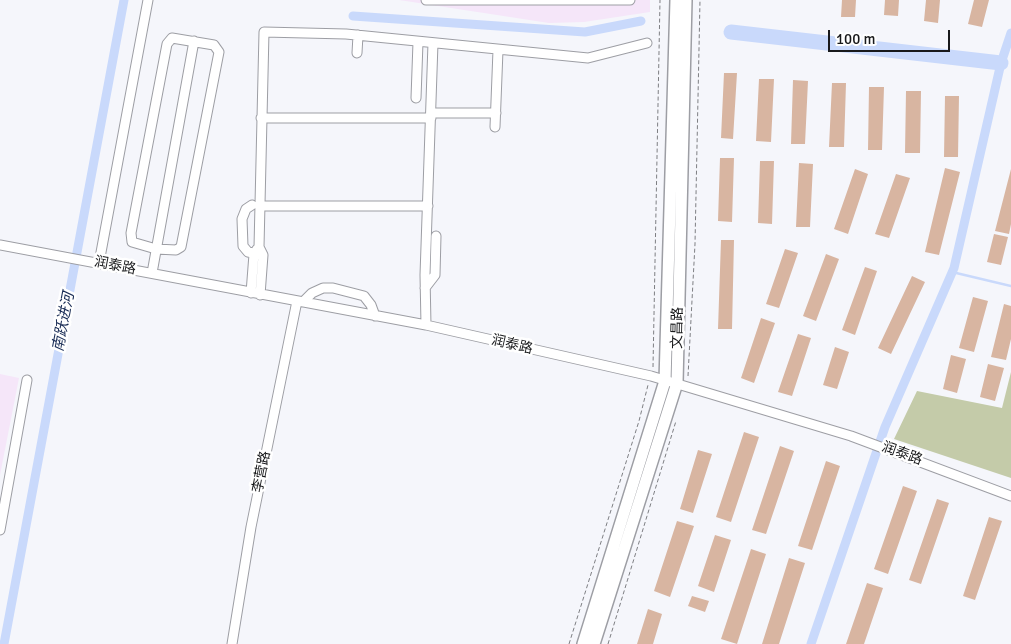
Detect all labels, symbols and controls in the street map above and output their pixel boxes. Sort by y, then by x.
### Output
scale bar [831,20,954,52]
text: 100 m [836,30,876,48]
street label: 润泰路 [93,254,137,278]
water label: 南跃进河 [49,291,79,353]
street label: 文昌路 [669,307,687,349]
street label: 润泰路 [490,332,534,358]
street label: 润泰路 [879,439,925,469]
street label: 李营路 [250,450,274,494]

